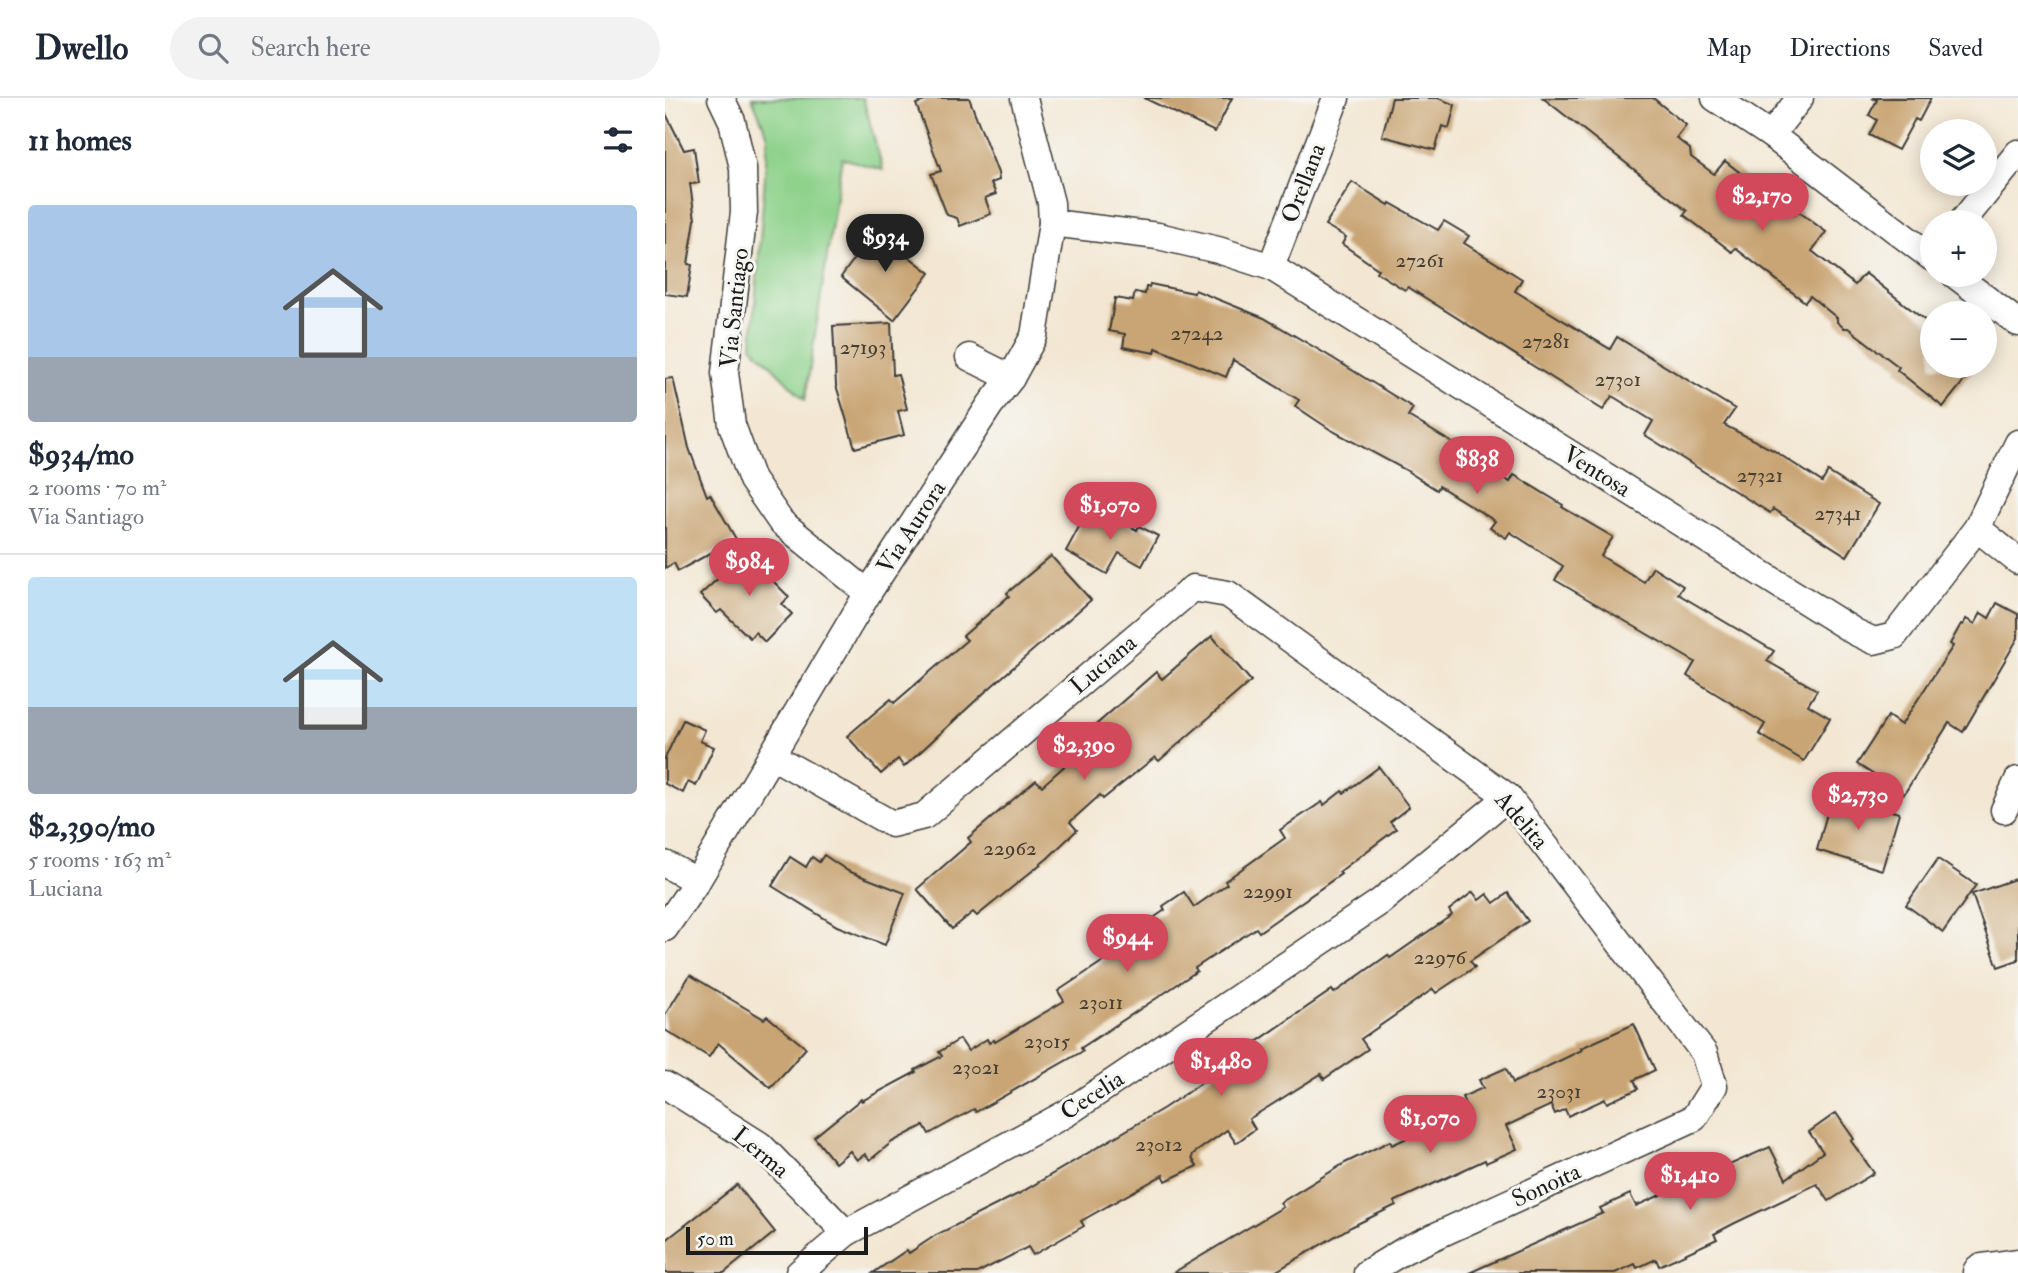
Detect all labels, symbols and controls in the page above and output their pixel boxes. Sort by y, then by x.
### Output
search box [170,17,660,80]
text: Dwello [35,28,128,69]
icon: search [194,29,232,67]
text: Search here [250,32,371,64]
text: Map [1706,33,1751,64]
text: Directions [1789,33,1890,64]
text: Saved [1928,33,1983,64]
map controls [1920,119,1997,378]
button: layers [1920,119,1997,196]
icon: filters [599,121,637,159]
text: 11 homes [28,122,132,159]
street label: Orellana [1274,138,1333,227]
pin: $2,170 [1705,174,1819,233]
text: $2,170 [1732,181,1792,210]
button: + [1920,210,1997,287]
pin: $934 [844,214,926,274]
text: $934 [862,222,908,251]
street label: Via Santiago [713,246,756,370]
house number: 27261 [1396,247,1444,274]
icon: home [270,250,396,376]
button: − [1920,301,1997,378]
house number: 27242 [1171,320,1223,347]
house number: 27281 [1522,328,1570,355]
house number: 27193 [840,334,886,361]
house number: 27301 [1595,366,1641,393]
text: $934/mo [28,436,134,473]
pin: $838 [1436,436,1518,496]
street label: Ventosa [1557,439,1638,505]
text: $838 [1455,444,1499,473]
house number: 27321 [1737,462,1783,489]
text: 2 rooms · 70 m² [28,473,167,502]
street label: Via Aurora [870,474,954,580]
pin: $1,070 [1053,482,1167,542]
text: $1,070 [1080,490,1140,519]
house number: 27341 [1814,500,1862,527]
text: Via Santiago [28,502,144,531]
pin: $984 [708,538,790,598]
text: $984 [725,546,773,575]
icon: home [270,622,396,748]
street label: Luciana [1063,627,1144,701]
pin: $2,390 [1027,722,1141,782]
text: $2,390 [1053,730,1115,759]
pin: $2,730 [1801,772,1915,832]
text: $2,730 [1828,780,1888,809]
street label: Adelita [1487,784,1556,857]
text: $2,390/mo [28,808,155,845]
house number: 22962 [983,835,1037,862]
text: 5 rooms · 163 m² [28,845,171,874]
text: Luciana [28,874,103,903]
house number: 22991 [1243,878,1293,905]
pin: $944 [1086,914,1168,974]
text: $944 [1102,922,1152,951]
house number: 22976 [1414,944,1468,971]
house number: 23011 [1079,989,1123,1016]
house number: 23015 [1024,1028,1071,1055]
pin: $1,480 [1164,1038,1278,1098]
text: $1,480 [1190,1046,1252,1075]
house number: 23021 [952,1054,1000,1081]
street label: Cecelia [1055,1063,1131,1127]
house number: 23031 [1536,1078,1582,1105]
pin: $1,070 [1373,1096,1487,1155]
text: $1,070 [1400,1103,1460,1132]
street label: Lerma [726,1120,796,1186]
house number: 23012 [1135,1131,1183,1158]
pin: $1,410 [1633,1152,1747,1212]
street label: Sonoita [1507,1156,1587,1215]
text: $1,410 [1660,1160,1720,1189]
scale bar [686,1224,868,1256]
text: 50 m [697,1227,734,1251]

